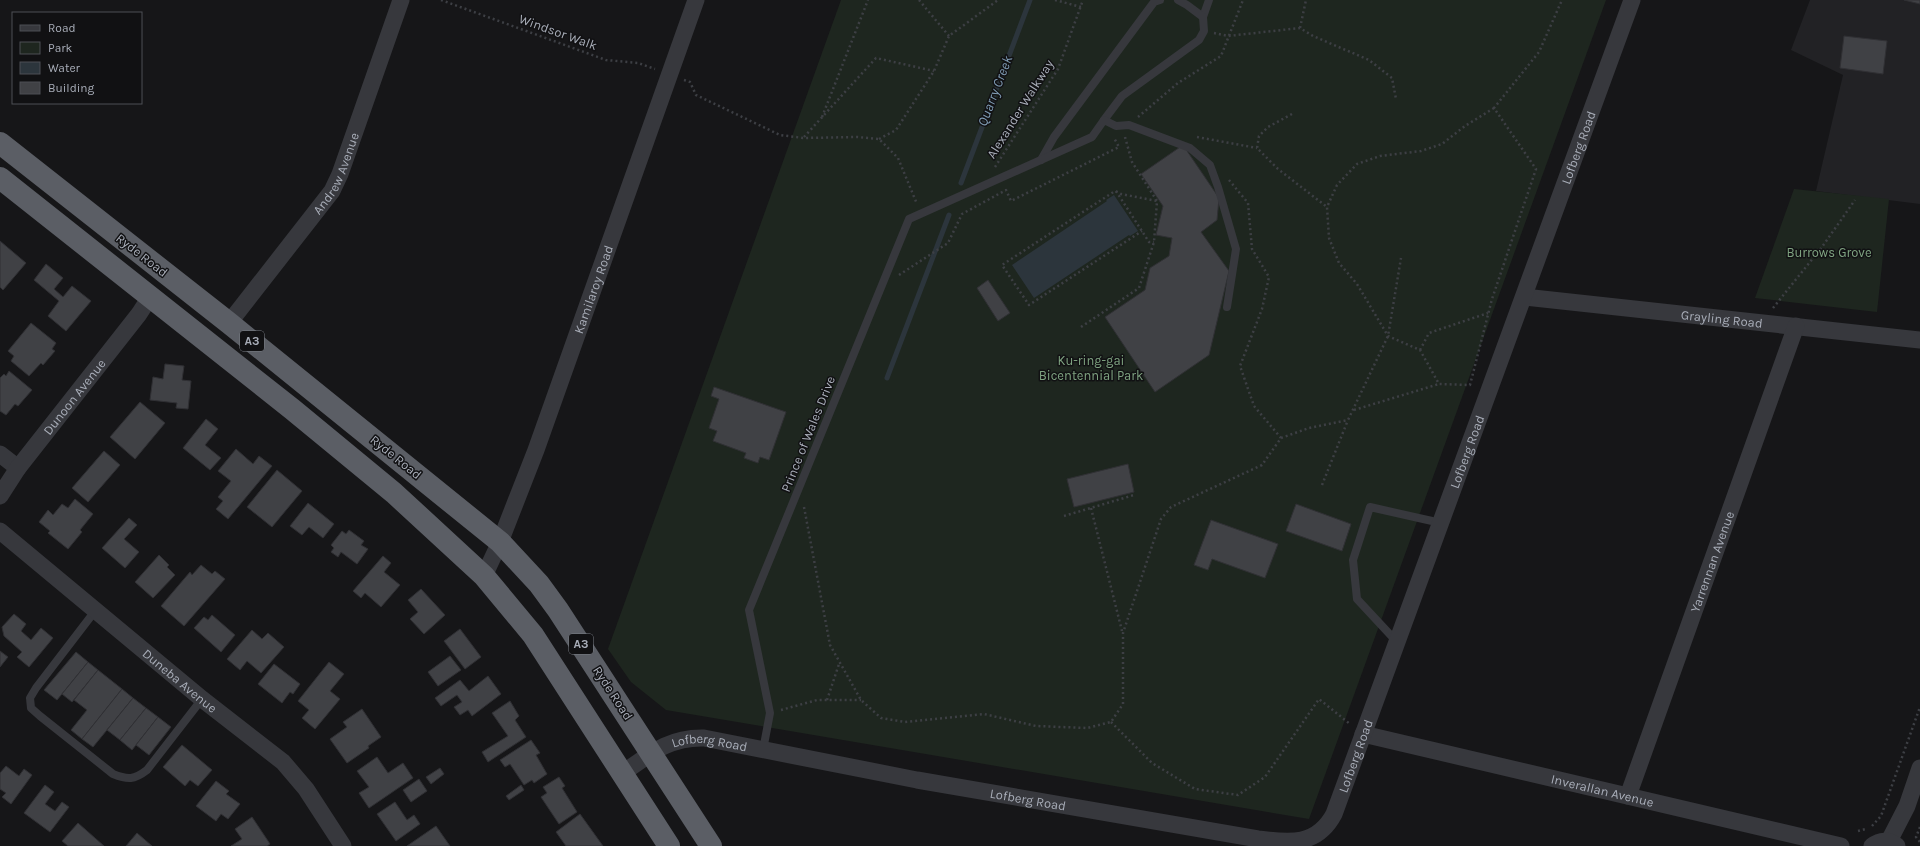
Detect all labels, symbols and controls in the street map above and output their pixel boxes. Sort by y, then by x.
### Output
street label: Windsor Walk [517,11,599,53]
legend [12,12,142,104]
text: Road [48,21,76,35]
text: Park [48,41,73,55]
water label: Quarry Creek [974,52,1017,129]
street label: Alexander Walkway [984,57,1056,161]
text: Water [48,61,81,75]
text: Building [48,81,95,95]
street label: Lofberg Road [1558,109,1598,186]
street label: Andrew Avenue [309,130,362,217]
street label: Ryde Road [113,230,171,280]
street label: Kamilaroy Road [571,243,616,335]
park label: Burrows Grove [1786,245,1872,260]
street label: Grayling Road [1680,307,1763,330]
road number: A3 [240,331,264,351]
park label: Ku-ring-gai Bicentennial Park [1039,353,1143,383]
street label: Dunoon Avenue [40,355,109,438]
street label: Prince of Wales Drive [778,374,838,494]
street label: Lofberg Road [1446,413,1487,490]
street label: Ryde Road [367,432,425,482]
street label: Yarrennan Avenue [1687,509,1737,614]
road number: A3 [569,634,593,654]
street label: Duneba Avenue [140,646,220,716]
street label: Ryde Road [590,663,636,723]
street label: Lofberg Road [1335,717,1376,795]
street label: Lofberg Road [669,730,749,754]
street label: Inverallan Avenue [1550,771,1656,809]
street label: Lofberg Road [989,785,1067,813]

